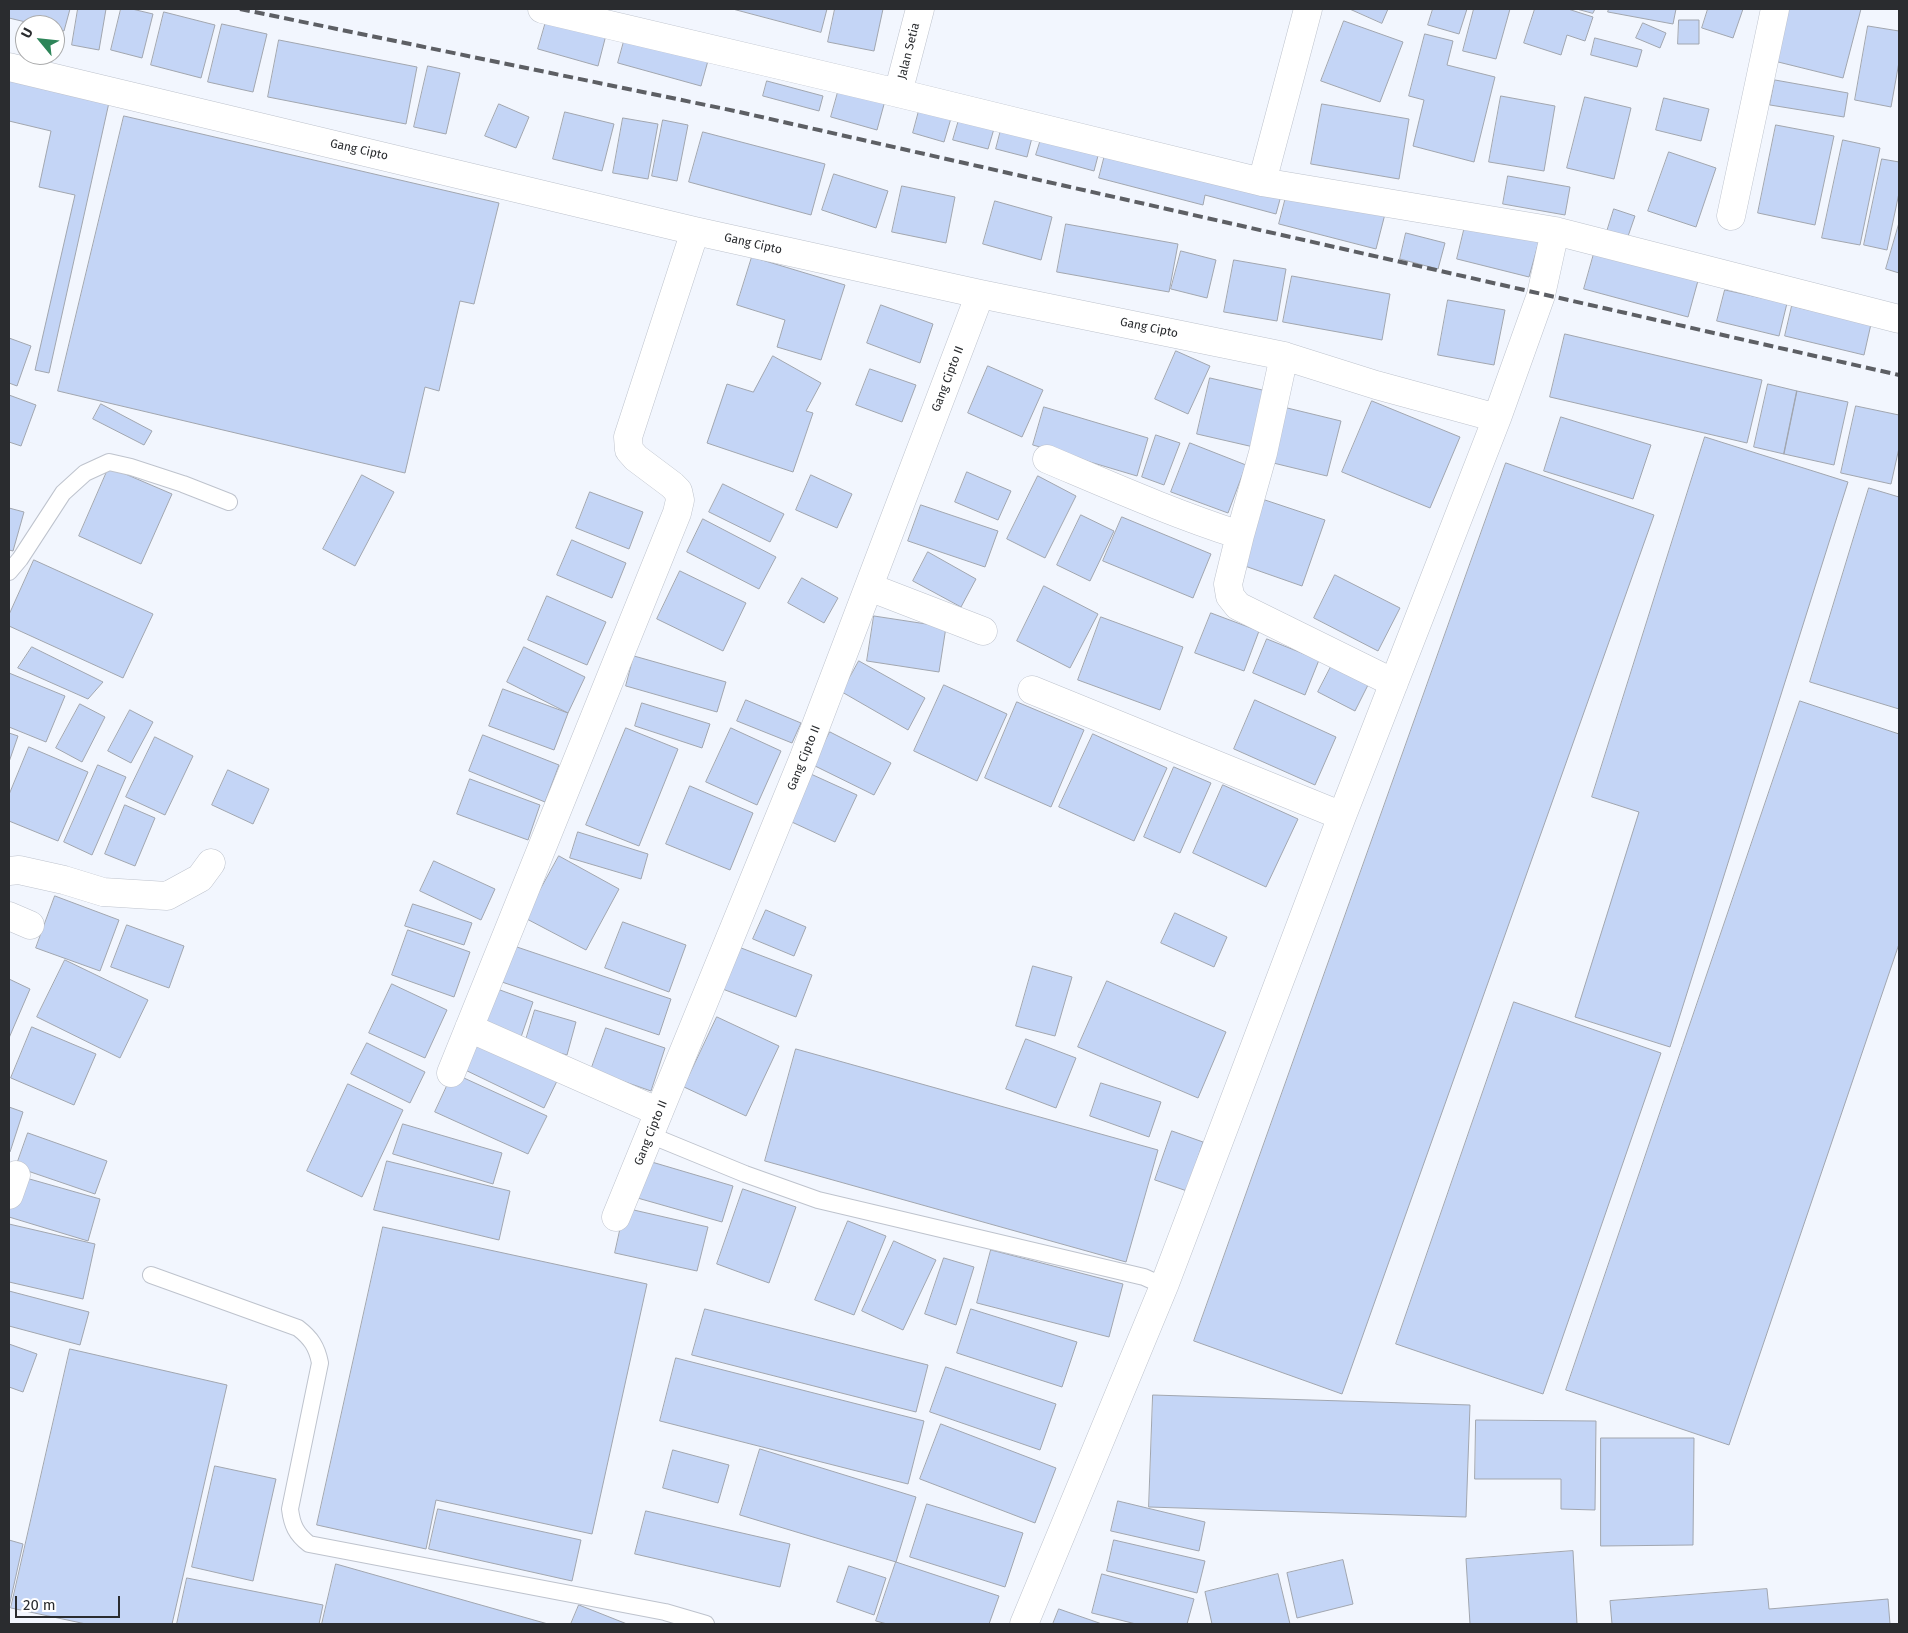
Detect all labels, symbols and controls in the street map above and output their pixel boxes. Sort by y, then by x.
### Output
north arrow [15,15,65,65]
street label: Jalan Setia [895,21,923,81]
text: U [18,25,37,41]
street label: Gang Cipto [329,136,389,164]
street label: Gang Cipto [723,230,783,258]
street label: Gang Cipto [1119,315,1179,341]
street label: Gang Cipto II [929,344,967,414]
street label: Gang Cipto II [784,723,824,793]
street label: Gang Cipto II [631,1098,671,1168]
scale bar [18,1586,122,1618]
text: 20 m [23,1596,56,1614]

